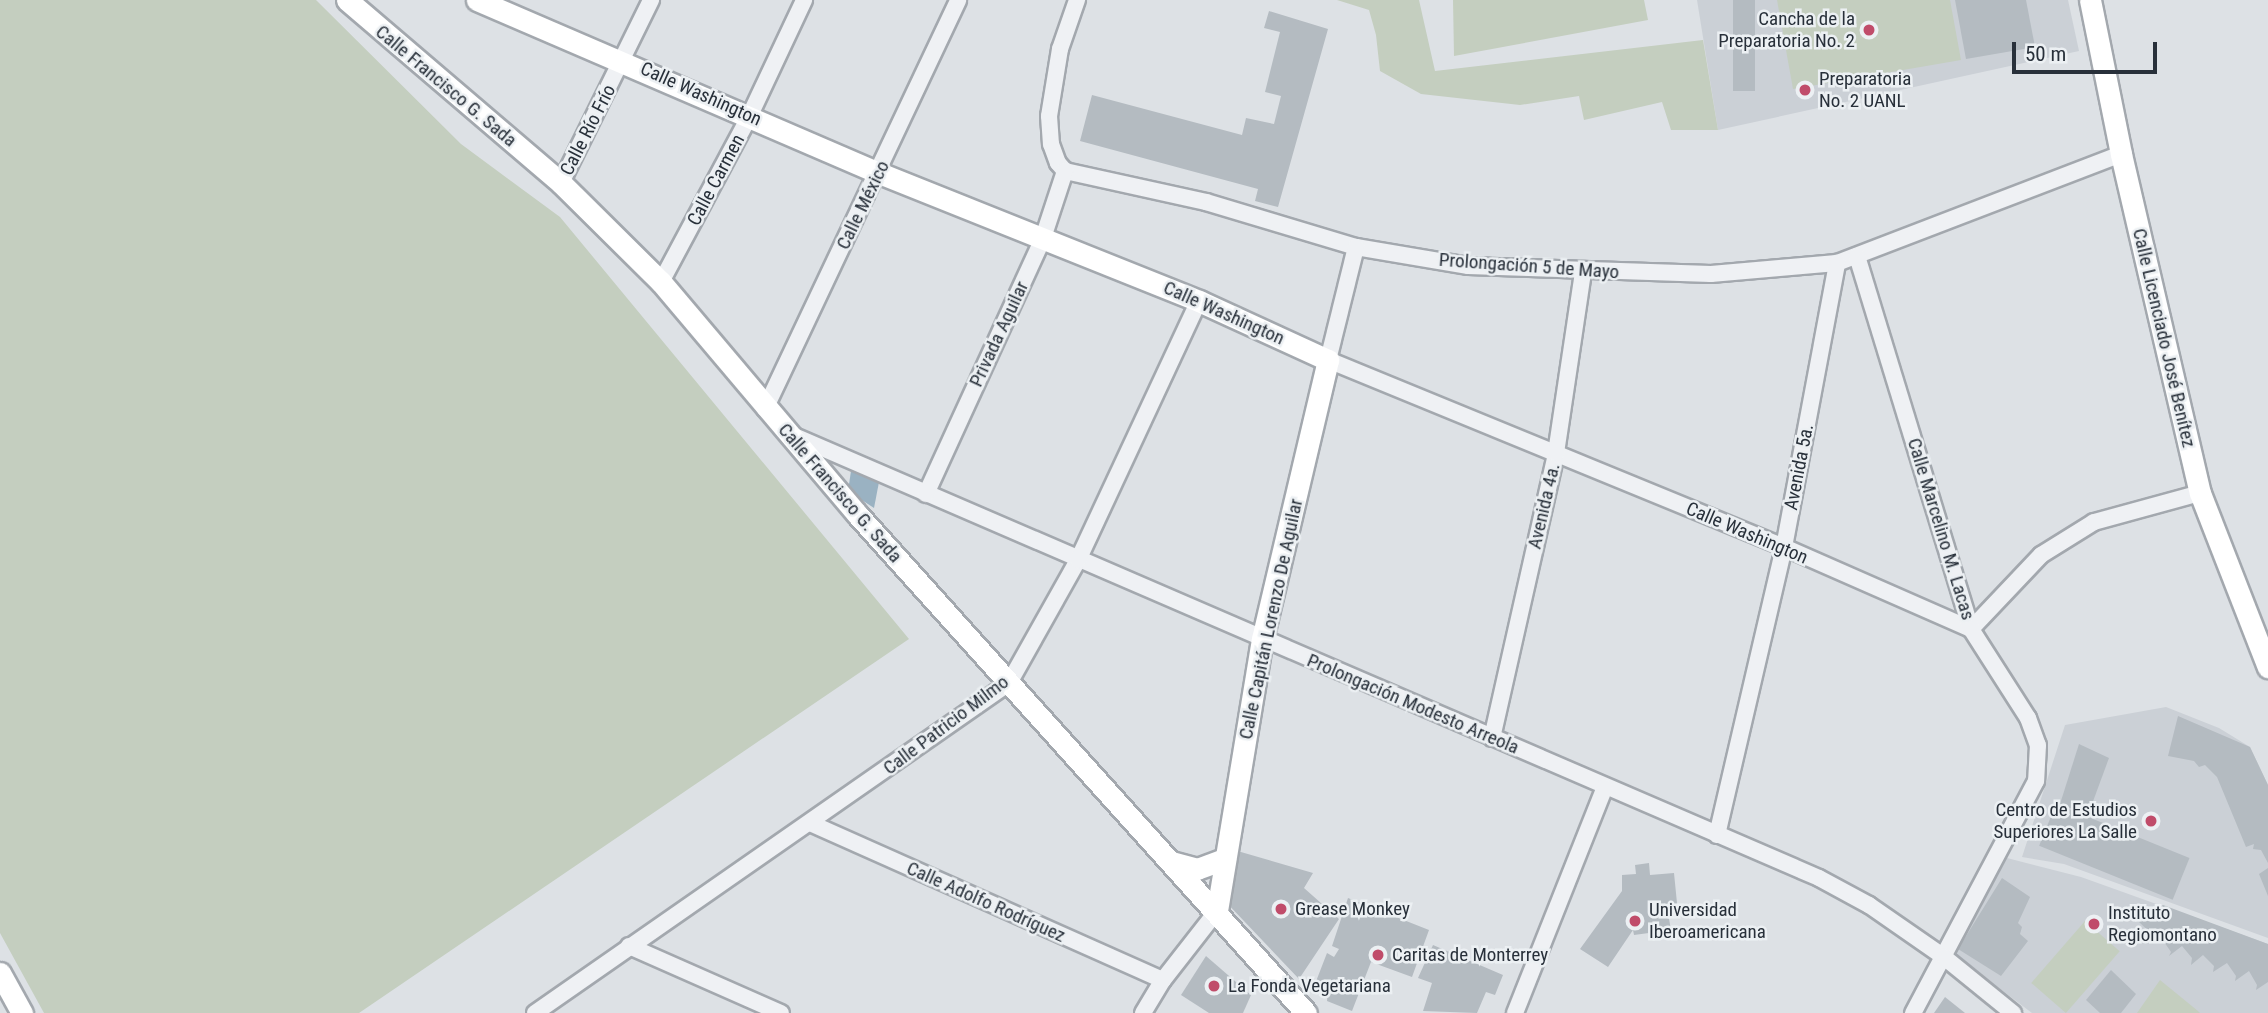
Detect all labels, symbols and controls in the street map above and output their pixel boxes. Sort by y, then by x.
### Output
place label: Cancha de la Preparatoria No. 2 [1718,8,1855,52]
street label: Calle Francisco G. Sada [371,20,521,152]
marker: Cancha de la Preparatoria No. 2 [1861,22,1877,38]
scale bar [2016,28,2161,72]
text: 50 m [2025,42,2066,66]
street label: Calle Washington [637,57,765,131]
place label: Preparatoria No. 2 UANL [1819,68,1911,112]
street label: Calle Río Frío [555,81,621,179]
marker: Preparatoria No. 2 UANL [1797,82,1813,98]
street label: Calle Carmen [682,131,750,229]
street label: Calle México [832,157,894,253]
street label: Calle Licenciado José Benítez [2128,226,2200,450]
street label: Prolongación 5 de Mayo [1438,248,1620,284]
street label: Calle Washington [1160,276,1288,350]
street label: Privada Aguilar [965,278,1033,390]
street label: Calle Francisco G. Sada [773,419,907,567]
street label: Avenida 5a. [1779,422,1819,512]
street label: Calle Marcelino M. Lacas [1902,435,1980,623]
street label: Avenida 4a. [1523,461,1565,551]
street label: Calle Capitán Lorenzo De Aguilar [1234,497,1308,741]
street label: Calle Washington [1683,497,1811,569]
street label: Prolongación Modesto Arreola [1304,649,1522,759]
street label: Calle Patricio Milmo [879,670,1013,780]
place label: Centro de Estudios Superiores La Salle [1993,799,2137,843]
marker: Centro de Estudios Superiores La Salle [2143,813,2159,829]
street label: Calle Adolfo Rodríguez [903,857,1069,947]
place label: Grease Monkey [1295,898,1410,920]
place label: Universidad Iberoamericana [1649,899,1766,943]
marker: Grease Monkey [1273,901,1289,917]
place label: Instituto Regiomontano [2108,902,2217,946]
marker: Universidad Iberoamericana [1627,913,1643,929]
marker: Instituto Regiomontano [2086,916,2102,932]
place label: Caritas de Monterrey [1392,944,1548,966]
marker: Caritas de Monterrey [1370,947,1386,963]
place label: La Fonda Vegetariana [1228,975,1391,997]
marker: La Fonda Vegetariana [1206,978,1222,994]

